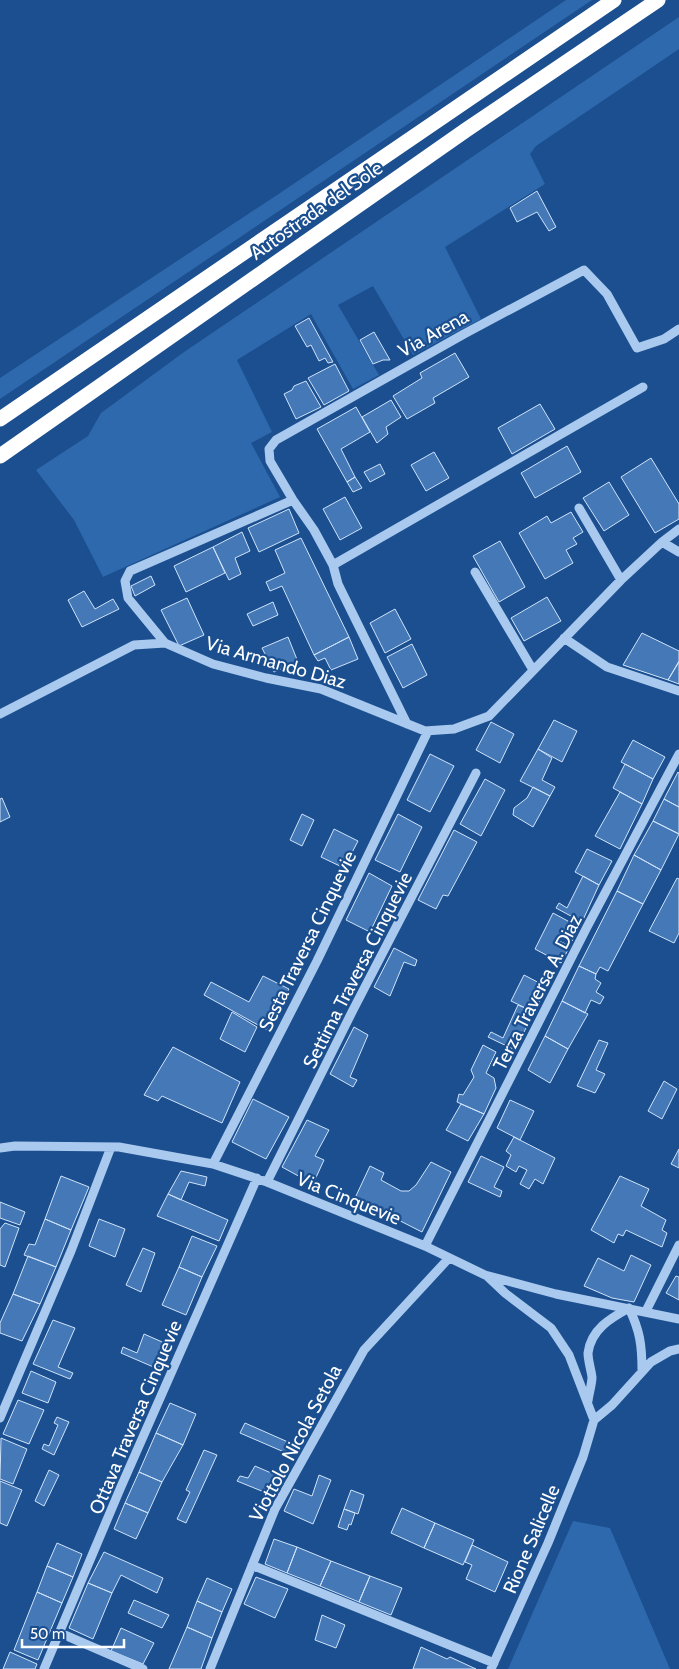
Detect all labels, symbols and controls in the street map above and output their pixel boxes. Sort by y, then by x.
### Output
street label: Autostrada del Sole [246,156,387,265]
street label: Via Arena [394,305,472,362]
street label: Via Armando Diaz [203,631,349,694]
street label: Sesta Traversa Cinquevie [254,847,361,1035]
street label: Settima Traversa Cinquevie [298,868,417,1072]
street label: Terza Traversa A. Diaz [488,910,587,1074]
street label: Via Cinquevie [293,1167,404,1230]
street label: Ottava Traversa Cinquevie [84,1317,187,1518]
street label: Viottolo Nicola Setola [244,1361,347,1526]
street label: Rione Salicelle [498,1481,565,1597]
scale bar [22,1616,125,1648]
text: 50 m [30,1625,65,1643]

